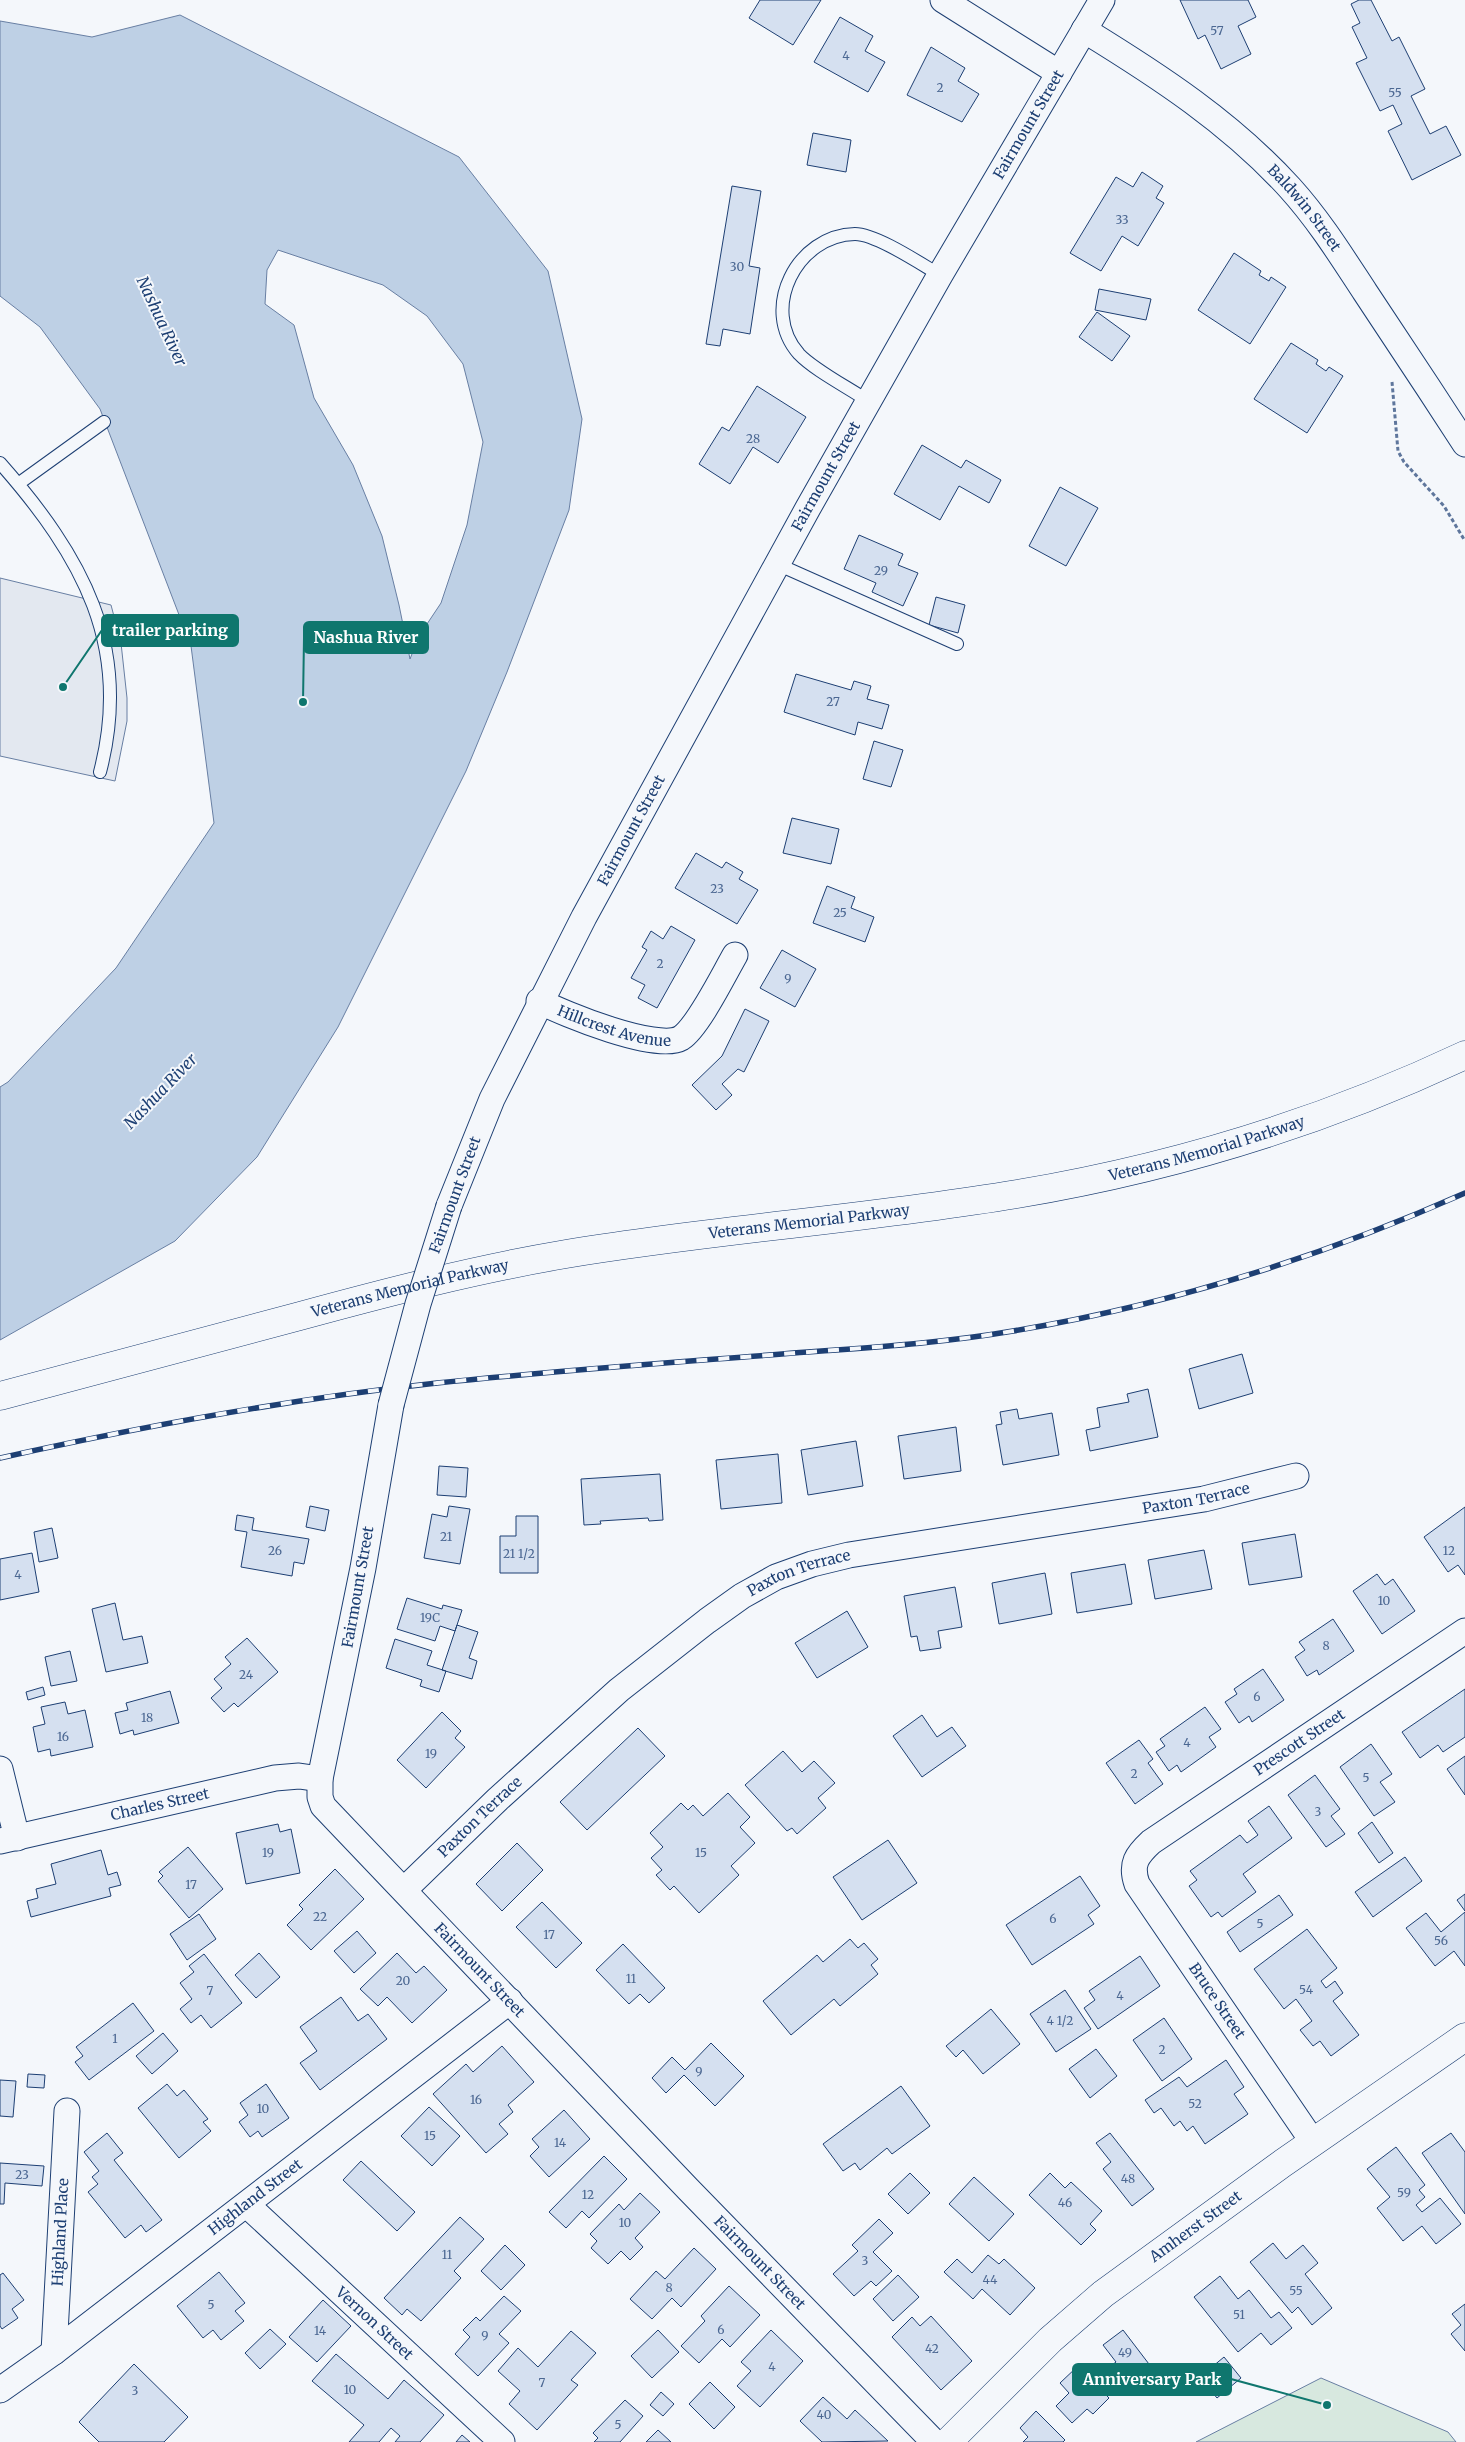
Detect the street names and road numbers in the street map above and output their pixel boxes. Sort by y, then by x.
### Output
street label: Fairmount Street [989,66,1068,182]
street label: Baldwin Street [1264,160,1346,255]
street label: Fairmount Street [787,418,864,534]
street label: Fairmount Street [593,771,669,889]
street label: Hillcrest Avenue [555,1001,671,1050]
street label: Veterans Memorial Parkway [1106,1111,1307,1185]
street label: Fairmount Street [425,1134,485,1256]
street label: Veterans Memorial Parkway [706,1200,911,1243]
street label: Veterans Memorial Parkway [308,1255,511,1322]
street label: Paxton Terrace [1141,1478,1252,1518]
street label: Fairmount Street [337,1524,378,1649]
street label: Paxton Terrace [744,1545,852,1600]
street label: Prescott Street [1250,1704,1348,1779]
street label: Paxton Terrace [434,1772,526,1861]
street label: Charles Street [109,1783,211,1824]
street label: Fairmount Street [430,1919,529,2021]
street label: Bruce Street [1185,1959,1250,2043]
street label: Highland Street [204,2154,306,2239]
street label: Highland Place [48,2177,72,2287]
street label: Amherst Street [1145,2186,1245,2267]
street label: Fairmount Street [710,2211,810,2313]
street label: Vernon Street [331,2282,418,2364]

